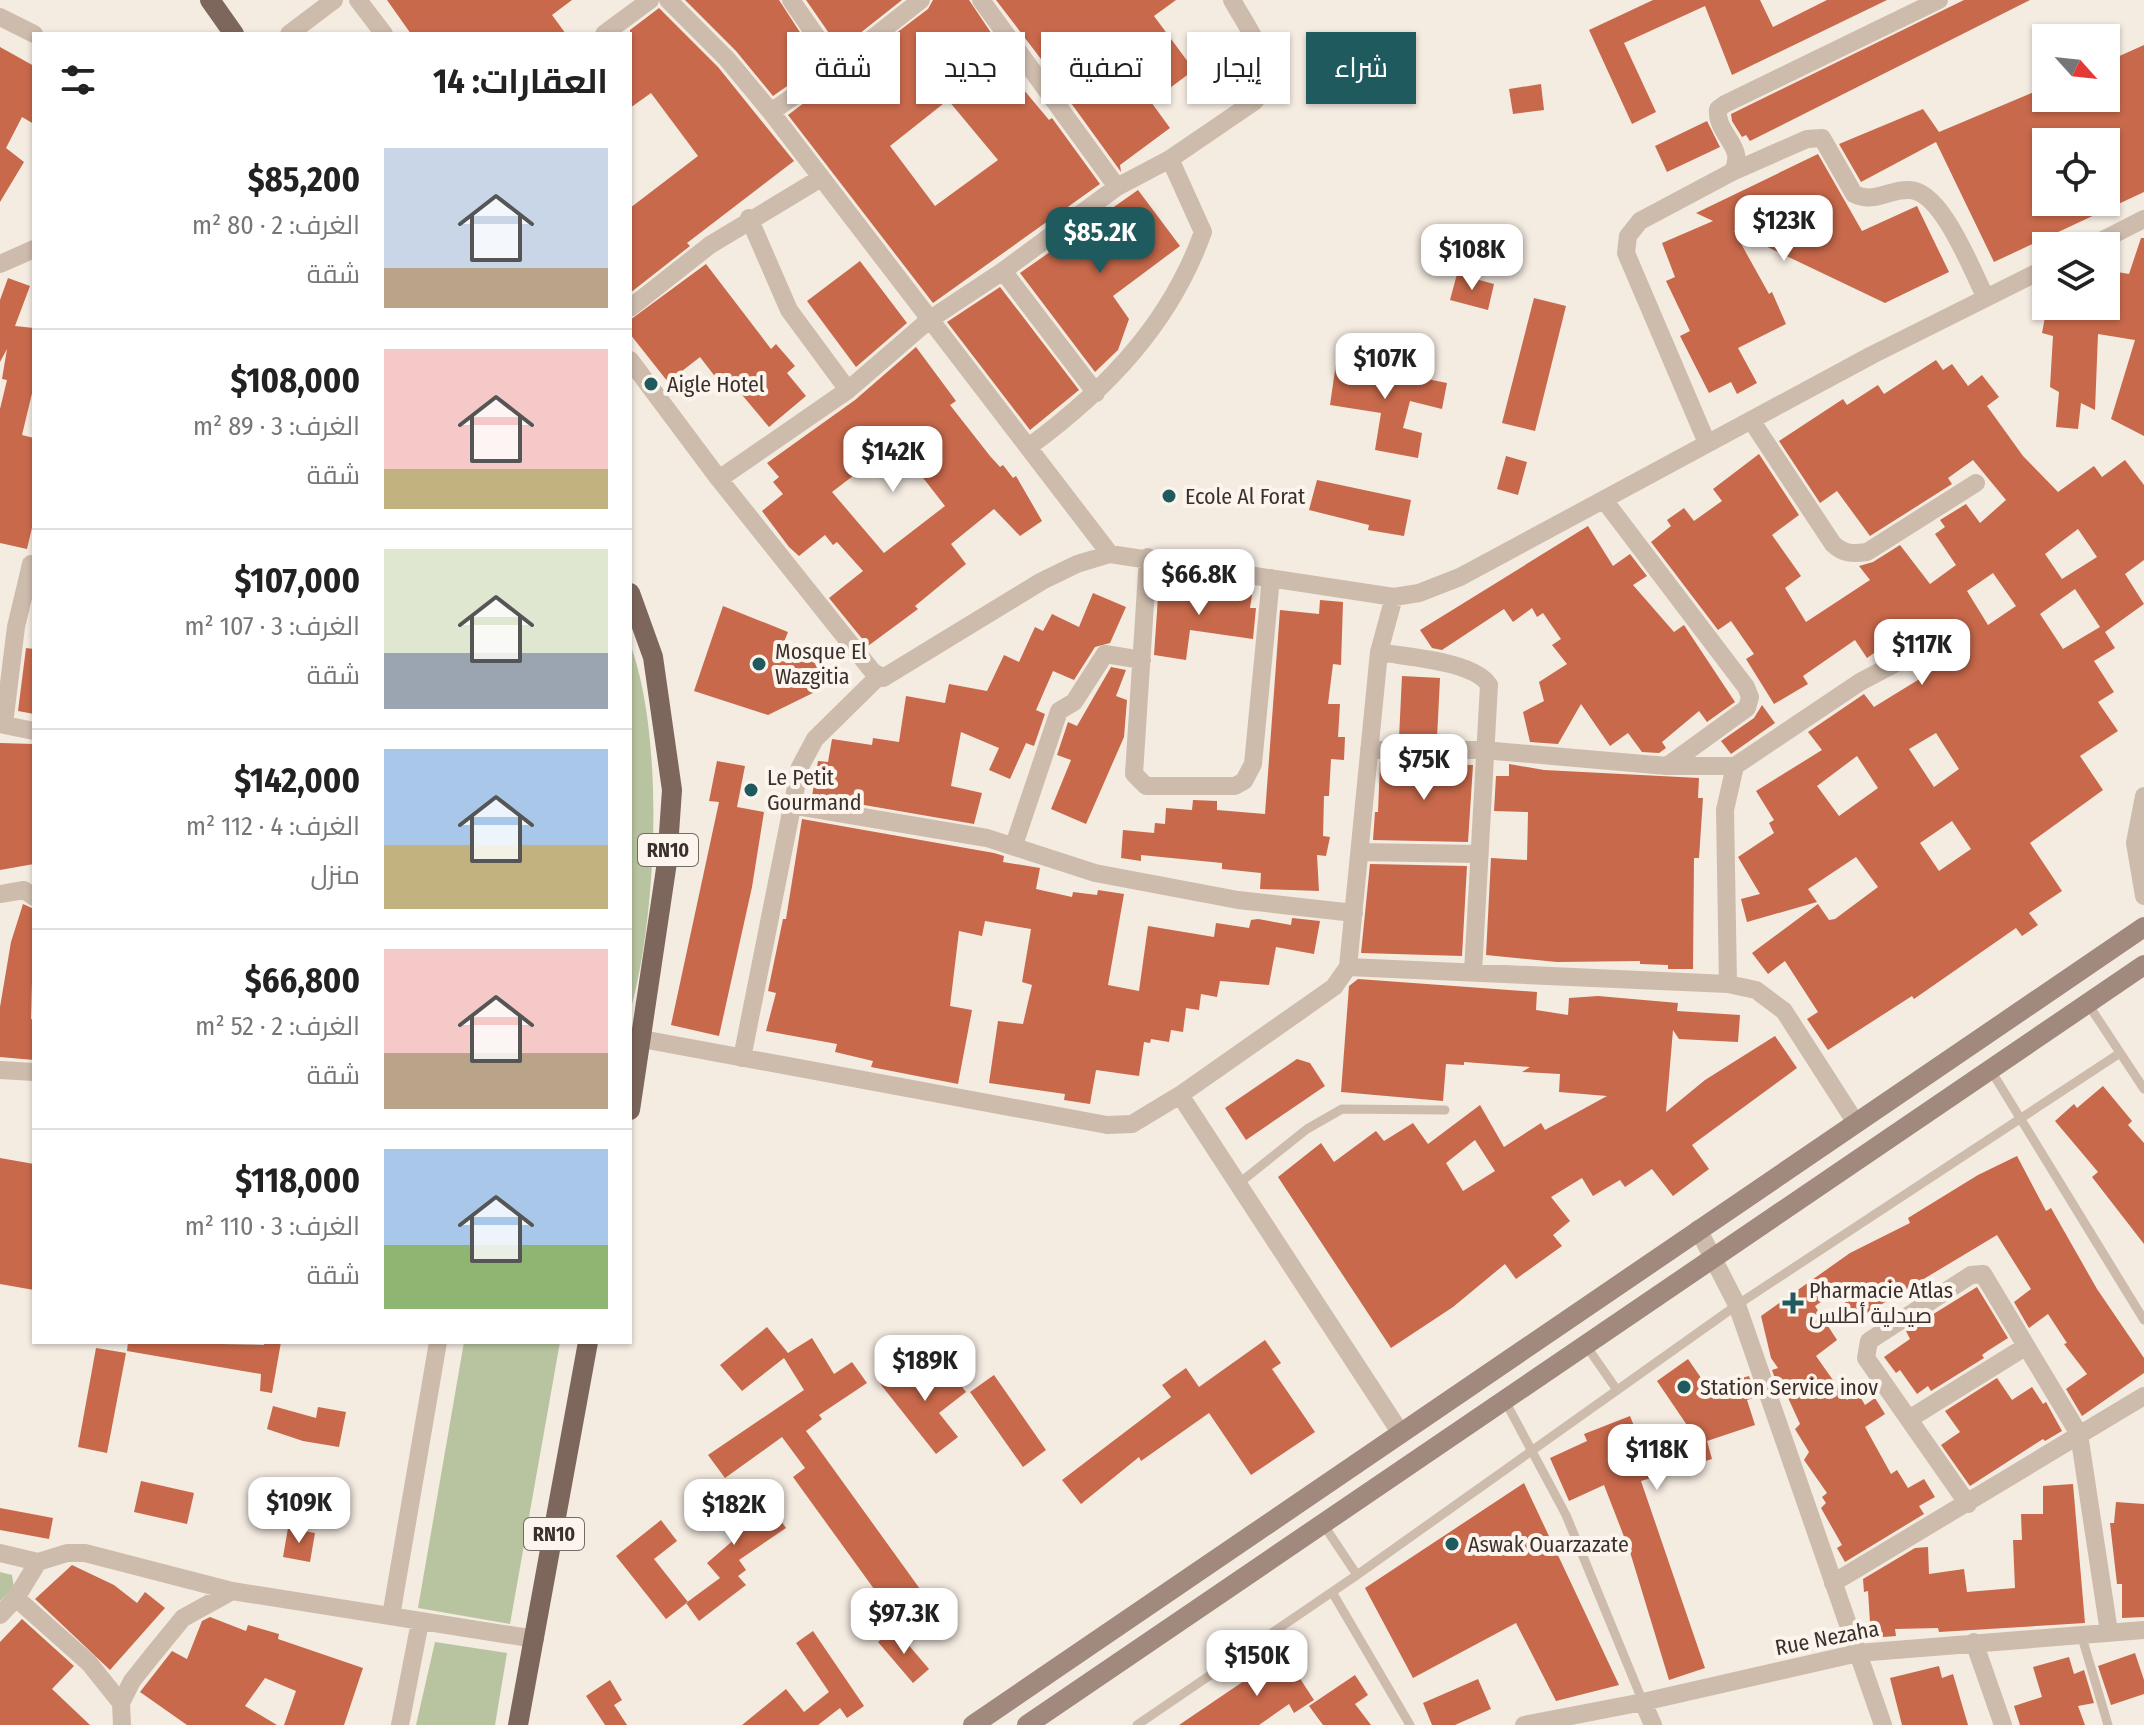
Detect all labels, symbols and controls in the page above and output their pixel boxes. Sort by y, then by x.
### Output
north arrow [2032,24,2120,112]
map controls [2032,24,2120,320]
chip: شقة [787,32,900,104]
chip: جديد [916,32,1025,104]
chip: تصفية [1041,32,1171,104]
chip: إيجار [1187,32,1290,104]
chip: شراء [1306,32,1416,104]
icon: filters [56,58,100,102]
text: العقارات: 14 [433,61,608,102]
button: locate [2032,128,2120,216]
text: $85,200 [248,159,360,200]
icon: home [448,180,544,276]
pin: $123K [1728,195,1840,263]
text: $123K [1753,205,1815,236]
pin: $85.2K [1035,207,1165,275]
text: الغرف: 2 · 80 m² [192,210,360,241]
text: $85.2K [1064,217,1136,248]
pin: $108K [1416,224,1528,292]
button: layers [2032,232,2120,320]
text: $108K [1439,234,1505,265]
text: شقة [307,259,360,290]
pin: $107K [1329,333,1441,401]
text: $107K [1354,343,1416,374]
text: $108,000 [230,360,360,401]
place label: Aigle Hotel [667,371,765,398]
marker: Aigle Hotel [642,375,660,393]
icon: home [448,381,544,477]
text: الغرف: 3 · 89 m² [193,411,360,442]
pin: $142K [837,426,949,494]
text: $142K [861,436,925,467]
text: شقة [307,460,360,491]
place label: Ecole Al Forat [1185,483,1306,510]
marker: Ecole Al Forat [1160,487,1178,505]
pin: $66.8K [1134,549,1264,617]
text: $66.8K [1162,559,1236,590]
text: $107,000 [235,560,360,601]
icon: home [448,581,544,677]
text: الغرف: 3 · 107 m² [184,611,360,642]
pin: $117K [1866,619,1978,687]
text: $117K [1892,629,1952,660]
place label: Mosque El Wazgitia [775,638,867,690]
marker: Mosque El Wazgitia [750,655,768,673]
text: شقة [307,660,360,691]
pin: $75K [1377,734,1471,802]
text: $75K [1398,744,1450,775]
text: $142,000 [234,760,360,801]
place label: Le Petit Gourmand [767,764,861,816]
icon: home [448,781,544,877]
marker: Le Petit Gourmand [742,781,760,799]
text: الغرف: 4 · 112 m² [186,811,360,842]
road number: RN10 [638,834,698,866]
text: منزل [311,860,360,891]
text: $66,800 [245,960,360,1001]
icon: home [448,981,544,1077]
text: الغرف: 2 · 52 m² [195,1011,360,1042]
text: شقة [307,1060,360,1091]
text: $118,000 [235,1160,360,1201]
icon: home [448,1181,544,1277]
text: الغرف: 3 · 110 m² [185,1211,360,1242]
text: شقة [307,1260,360,1291]
place label: Pharmacie Atlas صيدلية أطلس [1809,1277,1953,1329]
marker: Pharmacie Atlas صيدلية أطلس [1784,1294,1802,1312]
pin: $189K [869,1335,981,1403]
text: $189K [892,1345,958,1376]
place label: Station Service inov [1700,1374,1878,1401]
marker: Station Service inov [1675,1378,1693,1396]
pin: $118K [1601,1424,1713,1492]
text: $118K [1626,1434,1688,1465]
pin: $109K [243,1477,355,1545]
pin: $182K [678,1479,790,1547]
text: $109K [266,1487,332,1518]
text: $182K [702,1489,766,1520]
road number: RN10 [524,1518,584,1550]
place label: Aswak Ouarzazate [1468,1531,1629,1558]
marker: Aswak Ouarzazate [1443,1535,1461,1553]
pin: $97.3K [839,1588,969,1656]
text: $97.3K [869,1598,939,1629]
street label: Rue Nezaha [1773,1615,1881,1661]
pin: $150K [1201,1630,1313,1698]
text: $150K [1224,1640,1290,1671]

